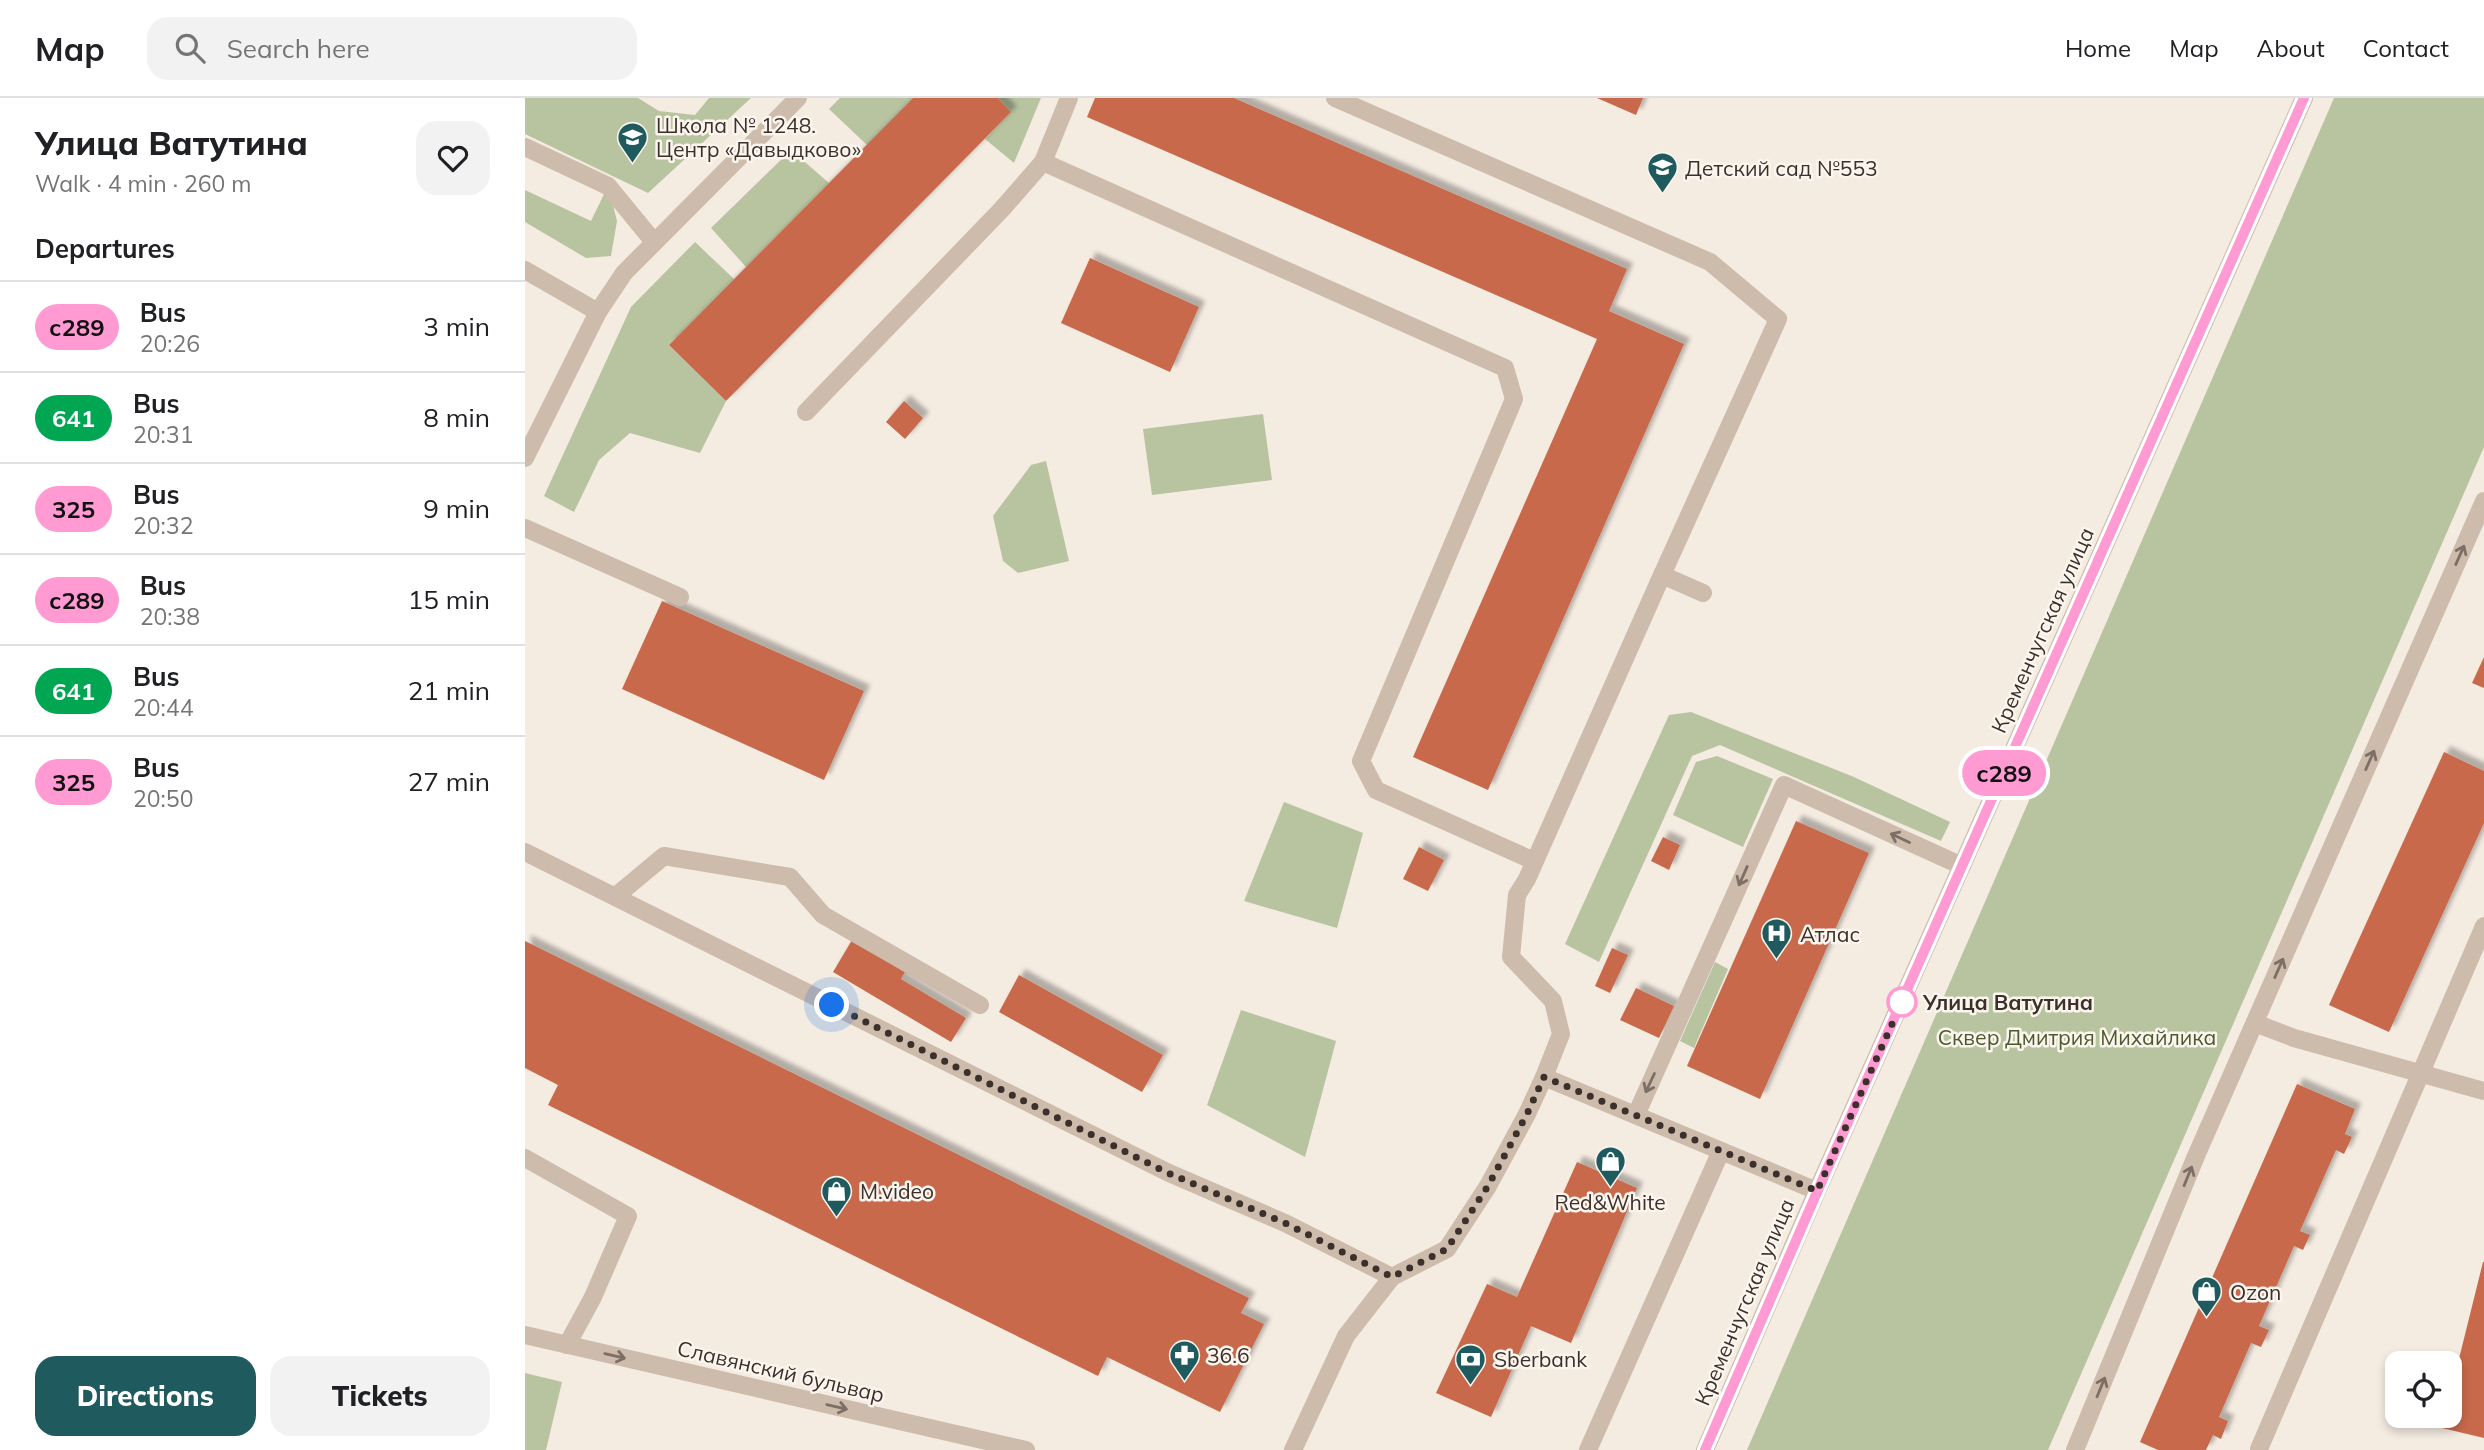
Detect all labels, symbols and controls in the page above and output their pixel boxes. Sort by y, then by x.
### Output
search box [147,17,637,80]
text: Map [35,28,105,69]
icon: search [171,29,209,67]
text: Search here [227,32,370,65]
text: Home [2065,33,2131,63]
text: Map [2169,33,2219,63]
text: About [2257,33,2325,63]
text: Contact [2363,33,2449,63]
place label: Школа № 1248. Центр «Давыдково» [656,112,861,162]
school or university icon: Школа № 1248. Центр «Давыдково» [616,120,650,164]
button: heart [416,121,490,195]
text: Улица Ватутина [35,122,308,163]
school or university icon: Детский сад №553 [1645,151,1679,195]
place label: Детский сад №553 [1685,155,1878,181]
text: Walk · 4 min · 260 m [35,169,252,198]
text: Departures [35,232,175,265]
text: Bus [140,296,186,329]
text: 3 min [423,310,490,343]
text: с289 [49,312,105,342]
text: 20:26 [140,329,200,358]
text: Bus [133,387,179,420]
text: 8 min [423,401,490,434]
text: 641 [52,403,95,433]
text: 20:31 [133,420,193,449]
text: Bus [133,478,179,511]
text: 9 min [423,492,490,525]
text: 325 [52,494,95,524]
text: 20:32 [133,511,193,540]
street label: Кременчугская улица [1985,523,2099,737]
one-way arrow [2454,545,2467,567]
text: Bus [140,569,186,602]
text: 15 min [408,583,490,616]
text: с289 [49,585,105,615]
text: 20:38 [140,602,200,631]
text: Bus [133,660,179,693]
text: 21 min [408,674,490,707]
text: 641 [52,676,95,706]
text: 20:44 [133,693,193,722]
line badge: с289 [1955,750,2053,796]
one-way arrow [2364,750,2377,771]
text: Bus [133,751,179,784]
text: с289 [1976,758,2032,788]
text: 27 min [408,765,490,798]
text: 325 [52,767,95,797]
text: 20:50 [133,784,193,813]
one-way arrow [1890,830,1911,844]
one-way arrow [1736,865,1749,886]
hospital icon: Атлас [1760,917,1794,961]
place label: Атлас [1800,921,1860,947]
one-way arrow [2273,958,2286,979]
your location [814,987,849,1022]
marker: Улица Ватутина [1887,987,1917,1017]
place label: Улица Ватутина [1922,989,2093,1015]
park label: Сквер Дмитрия Михайлика [1938,1024,2216,1050]
one-way arrow [1643,1072,1656,1094]
shop icon: Red&White [1593,1145,1627,1189]
one-way arrow [2182,1166,2195,1188]
shop icon: M.video [820,1174,854,1218]
place label: M.video [860,1178,934,1204]
place label: Red&White [1554,1189,1666,1215]
street label: Кременчугская улица [1689,1195,1799,1409]
shop icon: Ozon [2190,1275,2224,1319]
place label: Ozon [2230,1279,2281,1305]
street label: Славянский бульвар [675,1335,887,1407]
pharmacy icon: 36.6 [1167,1338,1201,1382]
place label: 36.6 [1207,1342,1250,1368]
bank icon: Sberbank [1454,1342,1488,1386]
place label: Sberbank [1494,1346,1587,1372]
one-way arrow [603,1350,626,1363]
map controls [2385,1351,2462,1428]
button: locate [2385,1351,2462,1428]
button: Directions [35,1356,256,1436]
button: Tickets [270,1356,490,1436]
one-way arrow [2096,1377,2109,1398]
one-way arrow [825,1401,848,1414]

